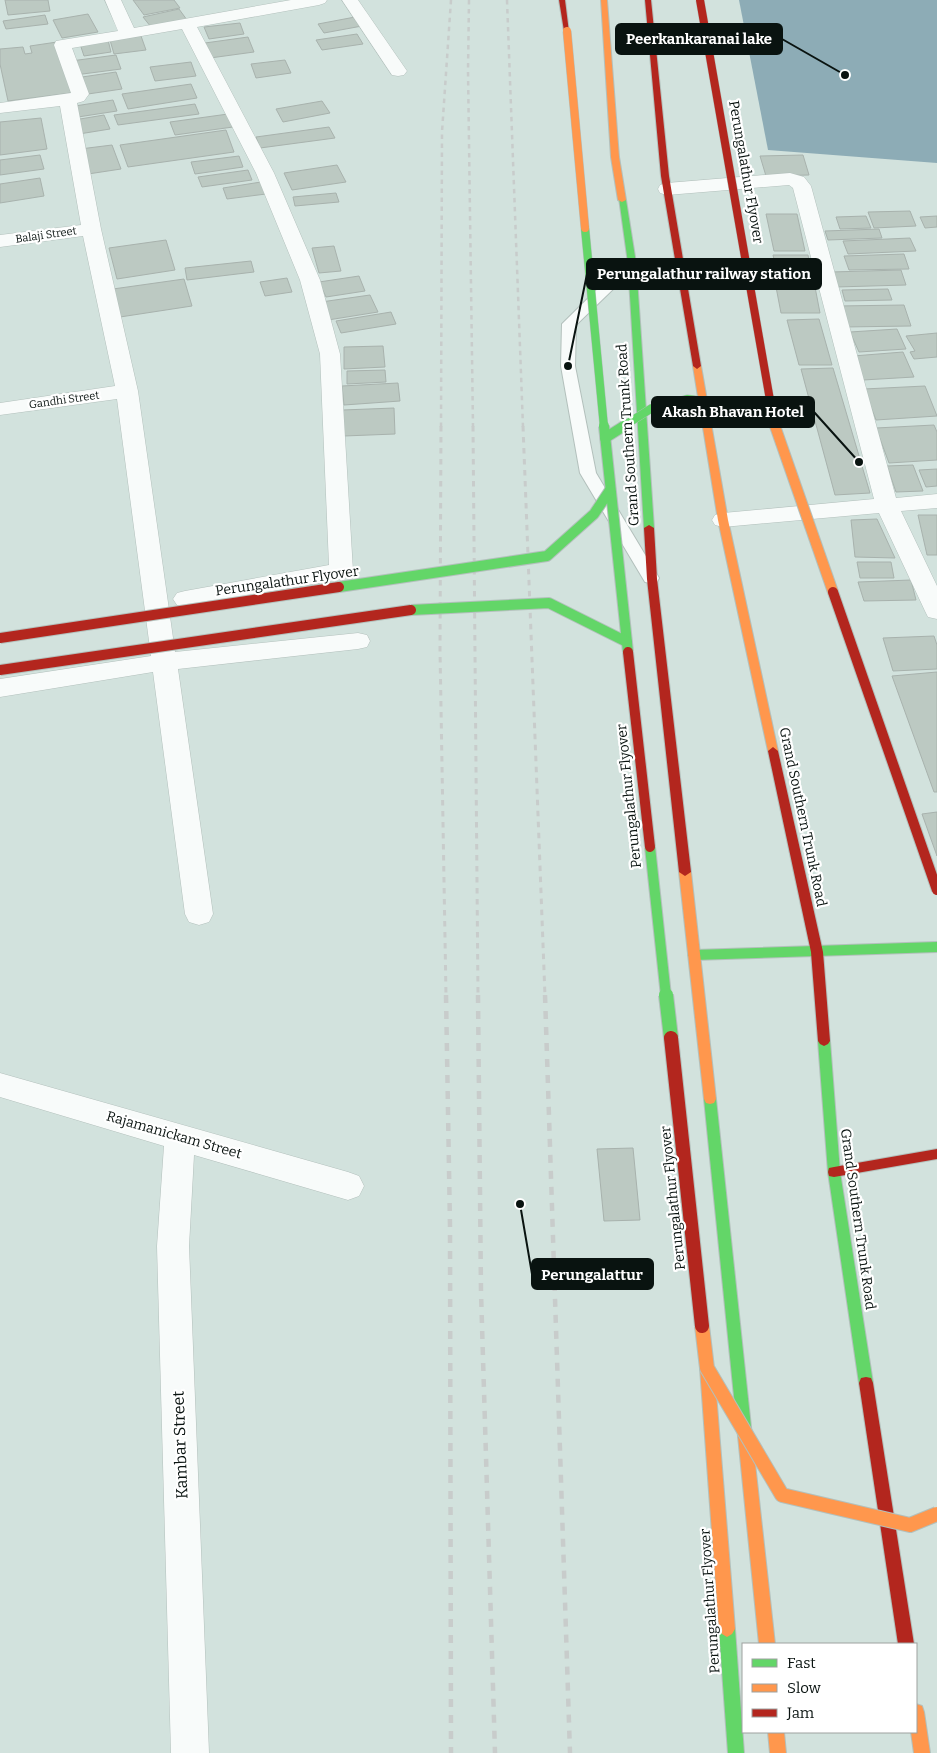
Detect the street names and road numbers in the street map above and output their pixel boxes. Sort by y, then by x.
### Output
street label: Perungalathur Flyover [725,99,767,245]
street label: Balaji Street [15,224,77,246]
street label: Grand Southern Trunk Road [613,343,643,527]
street label: Gandhi Street [28,389,100,411]
street label: Perungalathur Flyover [214,562,360,600]
street label: Perungalathur Flyover [613,723,645,869]
street label: Grand Southern Trunk Road [776,726,830,908]
street label: Rajamanickam Street [104,1108,244,1162]
street label: Perungalathur Flyover [657,1125,689,1271]
street label: Grand Southern Trunk Road [837,1127,879,1311]
street label: Kambar Street [169,1390,191,1499]
street label: Perungalathur Flyover [696,1528,724,1674]

